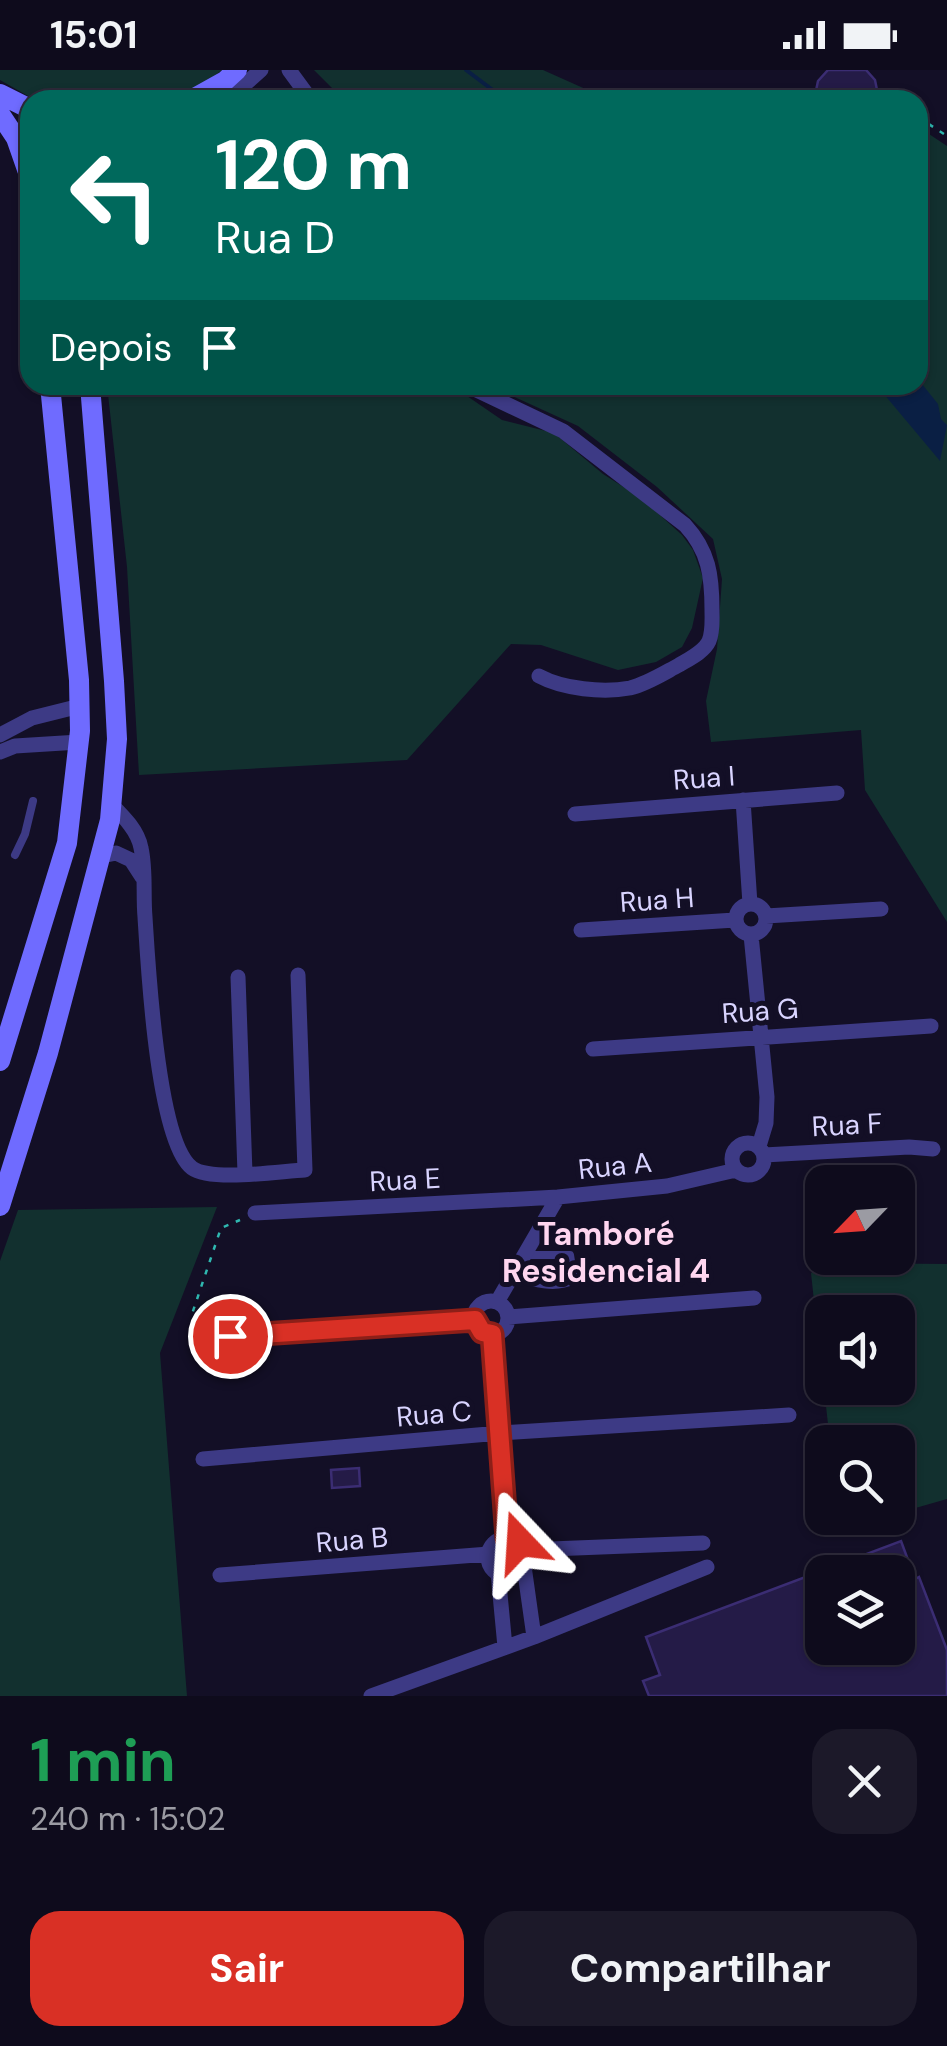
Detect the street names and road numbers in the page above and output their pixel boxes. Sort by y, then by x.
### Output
street label: Rua I [672,757,736,799]
street label: Rua H [619,879,695,921]
street label: Rua G [721,990,799,1032]
street label: Rua F [811,1105,883,1145]
street label: Rua A [576,1144,654,1188]
street label: Rua E [368,1160,442,1200]
street label: Rua C [395,1392,473,1436]
street label: Rua B [314,1518,390,1562]

